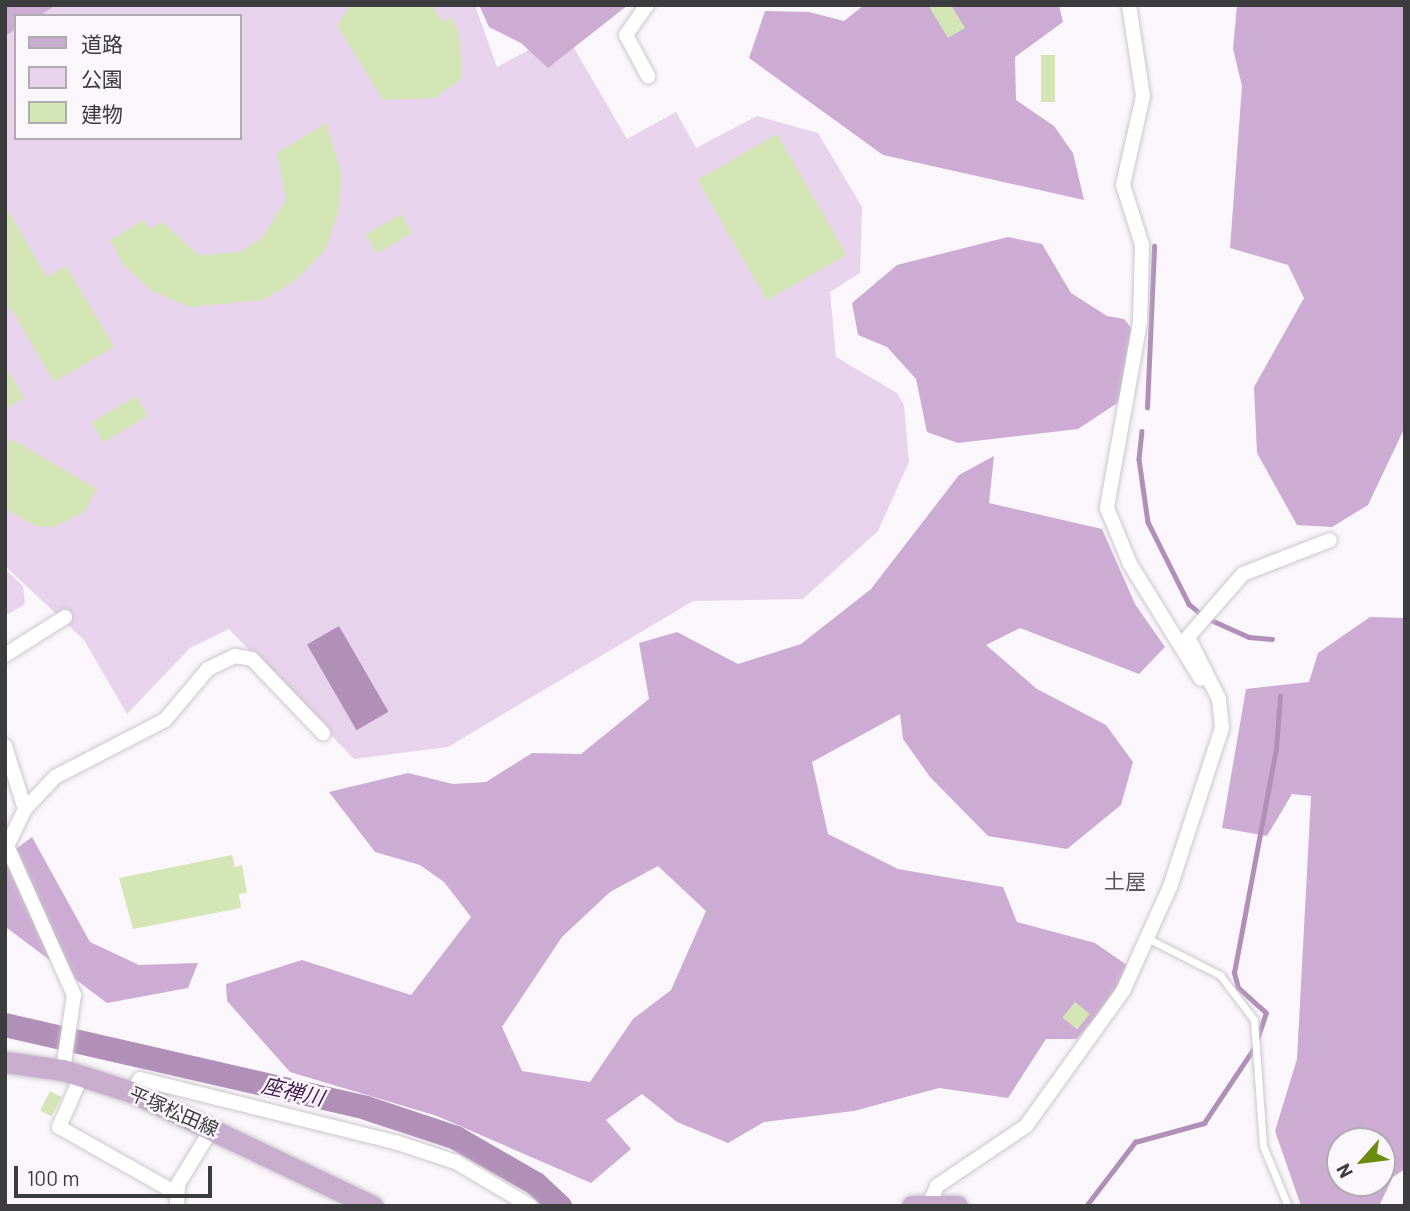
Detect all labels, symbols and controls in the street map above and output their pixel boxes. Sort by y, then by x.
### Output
legend [14,14,242,140]
text: 道路 [81,31,123,56]
text: 公園 [81,66,123,91]
text: 建物 [81,101,123,126]
district label: 土屋 [1104,868,1146,894]
water label: 座禅川 [259,1072,327,1110]
street label: 平塚松田線 [126,1081,222,1141]
north arrow [1326,1127,1396,1197]
scale bar [18,1152,215,1196]
text: N [1331,1160,1357,1182]
text: 100 m [27,1165,80,1190]

